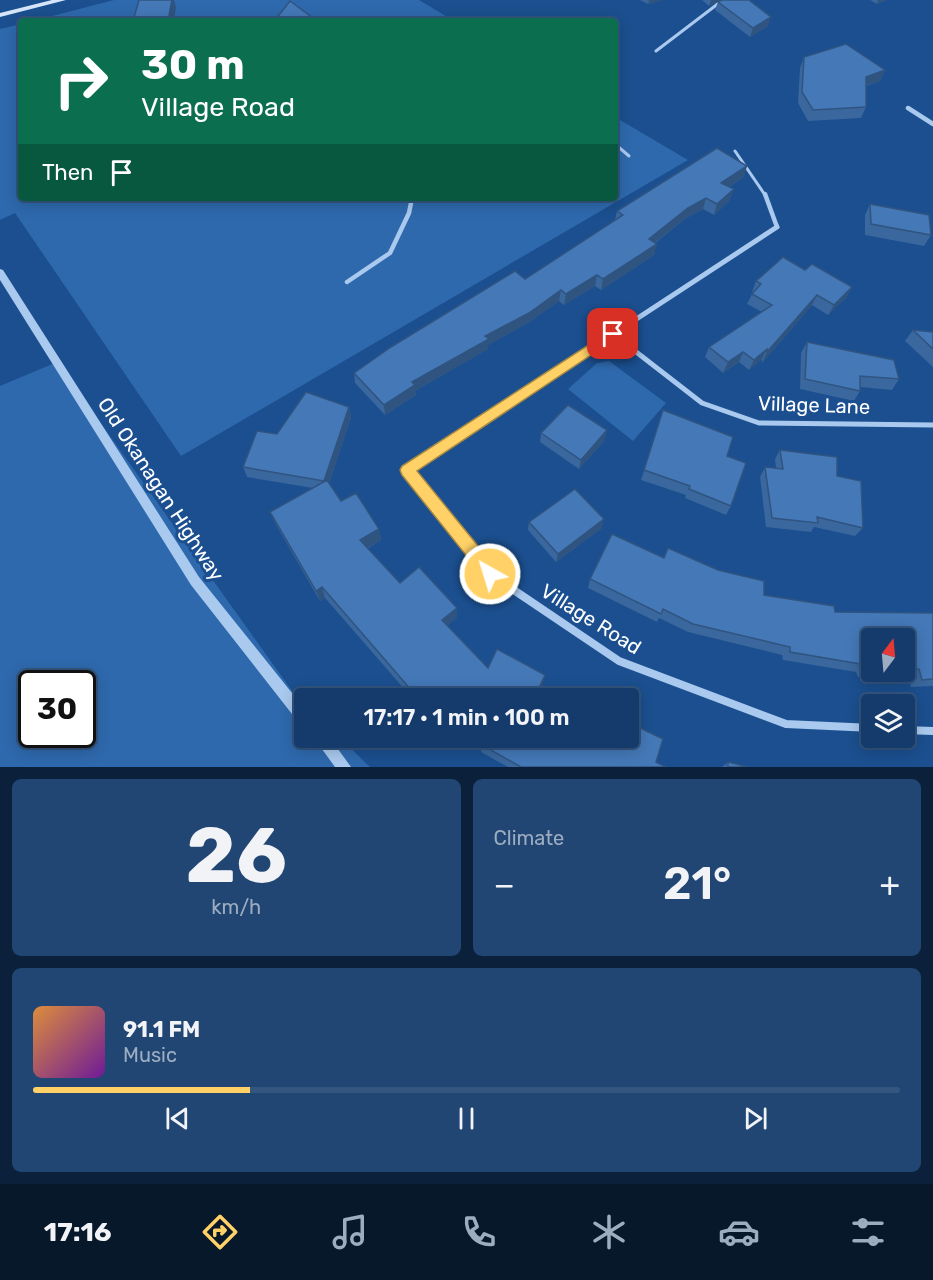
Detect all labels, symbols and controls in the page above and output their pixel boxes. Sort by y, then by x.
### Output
text: 30 m [141,40,245,90]
icon: right [42,42,120,120]
text: Village Road [141,91,295,123]
icon: arrive [105,156,138,189]
text: Then [42,159,93,186]
pin [587,308,638,359]
icon: arrive [596,317,629,350]
street label: Village Lane [757,391,871,419]
street label: Old Okanagan Highway [93,393,229,585]
position arrow [458,542,522,606]
street label: Village Road [536,579,646,659]
north arrow [861,628,915,682]
map controls [861,628,915,748]
speed limit sign: 30 [18,670,96,748]
button: layers [861,694,915,748]
text: 17:17 · 1 min · 100 m [364,704,569,731]
text: 26 [186,809,287,902]
text: Climate [494,826,564,850]
text: 21° [663,857,731,910]
text: − [494,865,515,904]
text: + [879,865,900,904]
text: km/h [211,895,261,919]
text: 91.1 FM [123,1016,200,1043]
text: Music [123,1043,177,1067]
icon: previous [161,1102,194,1135]
icon: pause [450,1102,483,1135]
icon: next [739,1102,772,1135]
icon: directions [199,1211,241,1253]
icon: music [329,1211,371,1253]
icon: phone [458,1211,500,1253]
icon: climate [588,1211,630,1253]
icon: car [718,1211,760,1253]
icon: filters [847,1211,889,1253]
text: 17:16 [44,1216,112,1248]

